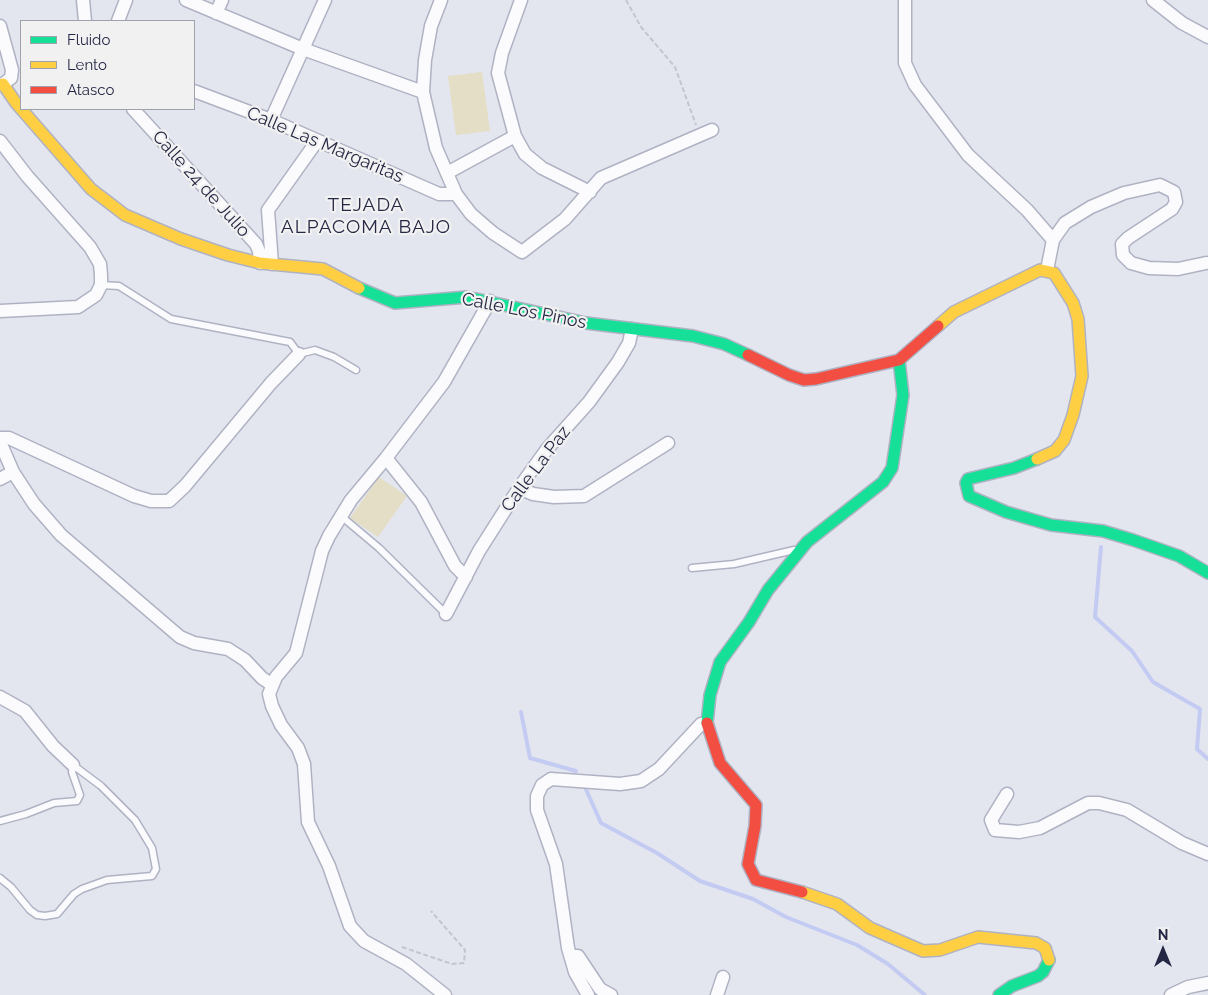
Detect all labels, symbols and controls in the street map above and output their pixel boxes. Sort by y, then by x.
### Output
legend [20,20,195,110]
text: Fluido [67,31,110,49]
text: Lento [67,56,107,74]
text: Atasco [67,81,114,99]
street label: Calle Las Margaritas [243,102,407,188]
street label: Calle 24 de Julio [147,126,255,242]
district label: TEJADA ALPACOMA BAJO [279,194,453,238]
street label: Calle Los Pinos [460,288,588,334]
street label: Calle La Paz [497,422,575,516]
north arrow [1138,925,1188,975]
text: N [1158,927,1168,943]

